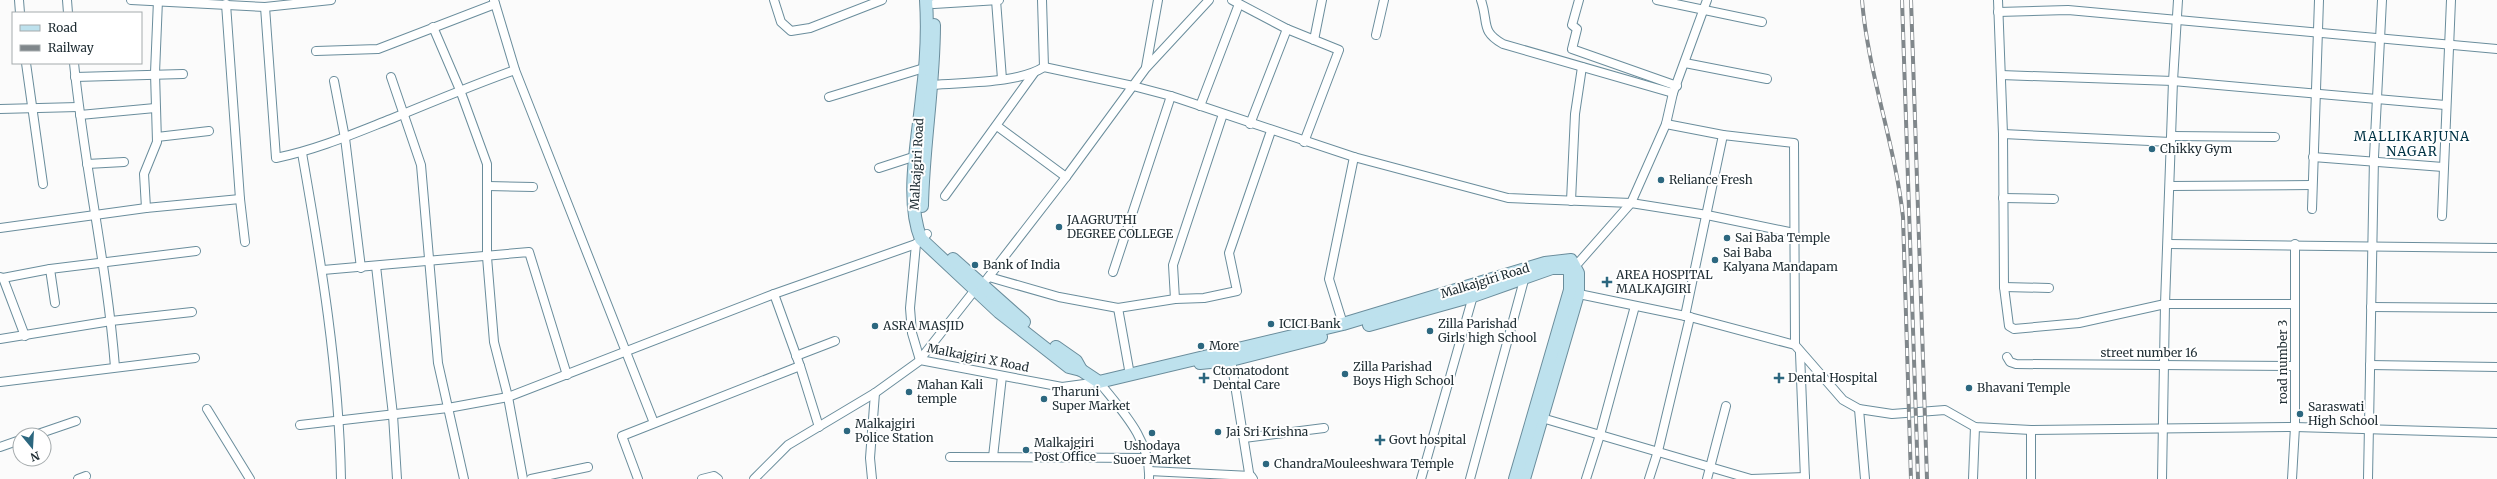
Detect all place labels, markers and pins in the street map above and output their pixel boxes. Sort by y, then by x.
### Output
place label: Chikky Gym [2160,141,2232,156]
marker: Chikky Gym [2147,144,2157,154]
place label: Reliance Fresh [1669,172,1753,187]
marker: Reliance Fresh [1656,175,1666,185]
place label: JAAGRUTHI DEGREE COLLEGE [1066,212,1174,241]
marker: JAAGRUTHI DEGREE COLLEGE [1054,222,1064,232]
place label: Sai Baba Temple [1735,230,1830,245]
marker: Sai Baba Temple [1722,233,1732,243]
place label: Sai Baba Kalyana Mandapam [1723,245,1838,274]
marker: Sai Baba Kalyana Mandapam [1710,255,1720,265]
place label: Bank of India [983,257,1061,272]
marker: Bank of India [970,260,980,270]
place label: AREA HOSPITAL MALKAJGIRI [1615,267,1713,296]
marker: AREA HOSPITAL MALKAJGIRI [1601,276,1613,288]
place label: ICICI Bank [1279,316,1341,331]
place label: Zilla Parishad Girls high School [1438,316,1537,345]
place label: ASRA MASJID [882,318,964,333]
marker: ICICI Bank [1266,319,1276,329]
marker: ASRA MASJID [870,321,880,331]
marker: Zilla Parishad Girls high School [1425,326,1435,336]
place label: More [1209,338,1239,353]
marker: More [1196,341,1206,351]
place label: Zilla Parishad Boys High School [1353,359,1454,388]
place label: Ctomatodont Dental Care [1213,363,1289,392]
marker: Zilla Parishad Boys High School [1340,369,1350,379]
place label: Dental Hospital [1788,370,1878,385]
marker: Ctomatodont Dental Care [1198,372,1210,384]
marker: Dental Hospital [1773,372,1785,384]
place label: Mahan Kali temple [917,377,983,406]
place label: Bhavani Temple [1977,380,2070,395]
marker: Bhavani Temple [1964,383,1974,393]
place label: Tharuni Super Market [1052,384,1131,413]
marker: Mahan Kali temple [904,387,914,397]
marker: Tharuni Super Market [1039,394,1049,404]
place label: Saraswati High School [2308,399,2379,428]
marker: Saraswati High School [2295,409,2305,419]
place label: Malkajgiri Police Station [855,416,934,445]
place label: Jai Sri Krishna [1225,424,1309,439]
marker: Malkajgiri Police Station [842,426,852,436]
marker: Jai Sri Krishna [1213,427,1223,437]
marker: Ushodaya Suoer Market [1147,428,1157,438]
place label: Govt hospital [1389,432,1466,447]
marker: Govt hospital [1374,434,1386,446]
place label: Malkajgiri Post Office [1034,435,1096,464]
place label: Ushodaya Suoer Market [1113,438,1191,467]
marker: Malkajgiri Post Office [1021,445,1031,455]
place label: ChandraMouleeshwara Temple [1274,456,1454,471]
marker: ChandraMouleeshwara Temple [1261,459,1271,469]

